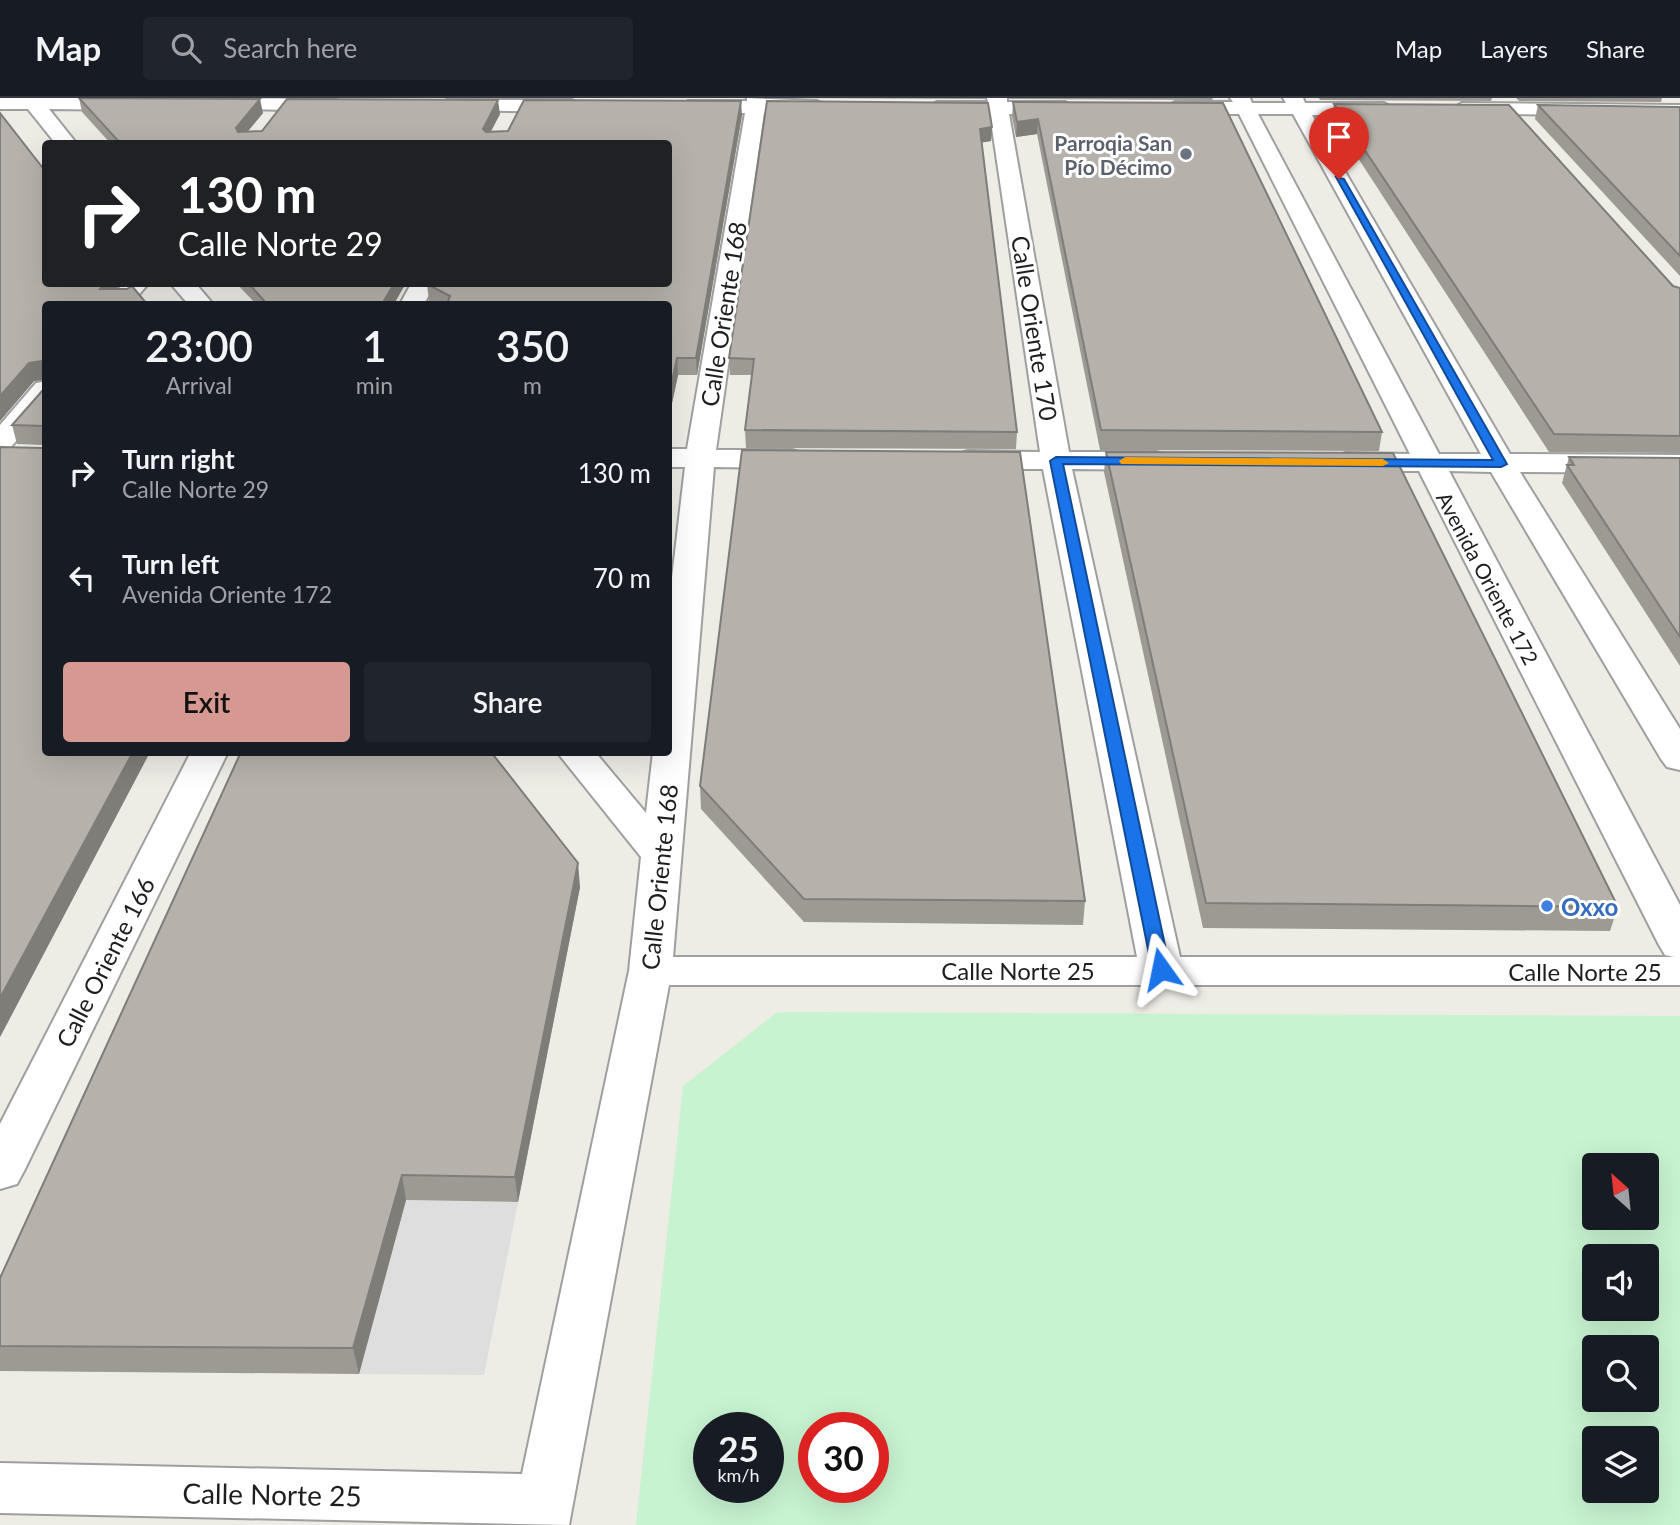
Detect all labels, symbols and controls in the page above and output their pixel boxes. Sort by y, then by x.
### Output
search box [143,17,633,80]
text: Map [35,28,101,68]
icon: search [167,29,205,67]
text: Search here [223,32,357,64]
text: Map [1395,34,1442,63]
text: Layers [1480,34,1548,63]
text: Share [1586,34,1645,63]
pin [1309,107,1369,179]
icon: arrive [1320,118,1358,156]
place label: Parroqia San Pío Décimo [1054,130,1172,179]
marker: Parroqia San Pío Décimo [1178,146,1194,162]
text: 130 m [178,165,316,223]
icon: right [63,168,154,259]
street label: Calle Oriente 168 [694,220,752,408]
text: Calle Norte 29 [178,224,383,263]
street label: Calle Oriente 170 [1006,234,1064,422]
text: 23:00 [145,321,253,371]
text: 1 [362,321,387,371]
text: 350 [496,321,569,371]
text: Arrival [166,371,232,399]
text: min [356,371,393,399]
text: m [523,371,542,399]
text: Turn right [122,443,235,475]
icon: right [63,454,101,492]
text: 130 m [578,457,651,489]
text: Calle Norte 29 [122,475,269,503]
street label: Avenida Oriente 172 [1432,487,1544,669]
text: Turn left [122,548,219,580]
icon: left [63,559,101,597]
text: 70 m [593,562,651,594]
text: Avenida Oriente 172 [122,580,332,608]
button: Exit [63,662,350,742]
button: Share [364,662,651,742]
street label: Calle Oriente 168 [635,783,683,971]
street label: Calle Oriente 166 [50,872,160,1052]
place label: Oxxo [1561,892,1618,921]
marker: Oxxo [1539,898,1555,914]
position arrow [1124,932,1198,1006]
street label: Calle Norte 25 [941,956,1095,985]
street label: Calle Norte 25 [1508,957,1662,986]
north arrow [1582,1153,1659,1230]
map controls [1582,1153,1659,1503]
button: sound [1582,1244,1659,1321]
button: search [1582,1335,1659,1412]
speed limit sign: 30 [798,1412,889,1503]
button: layers [1582,1426,1659,1503]
text: 25 [718,1427,759,1469]
text: km/h [717,1464,760,1486]
street label: Calle Norte 25 [182,1475,362,1513]

